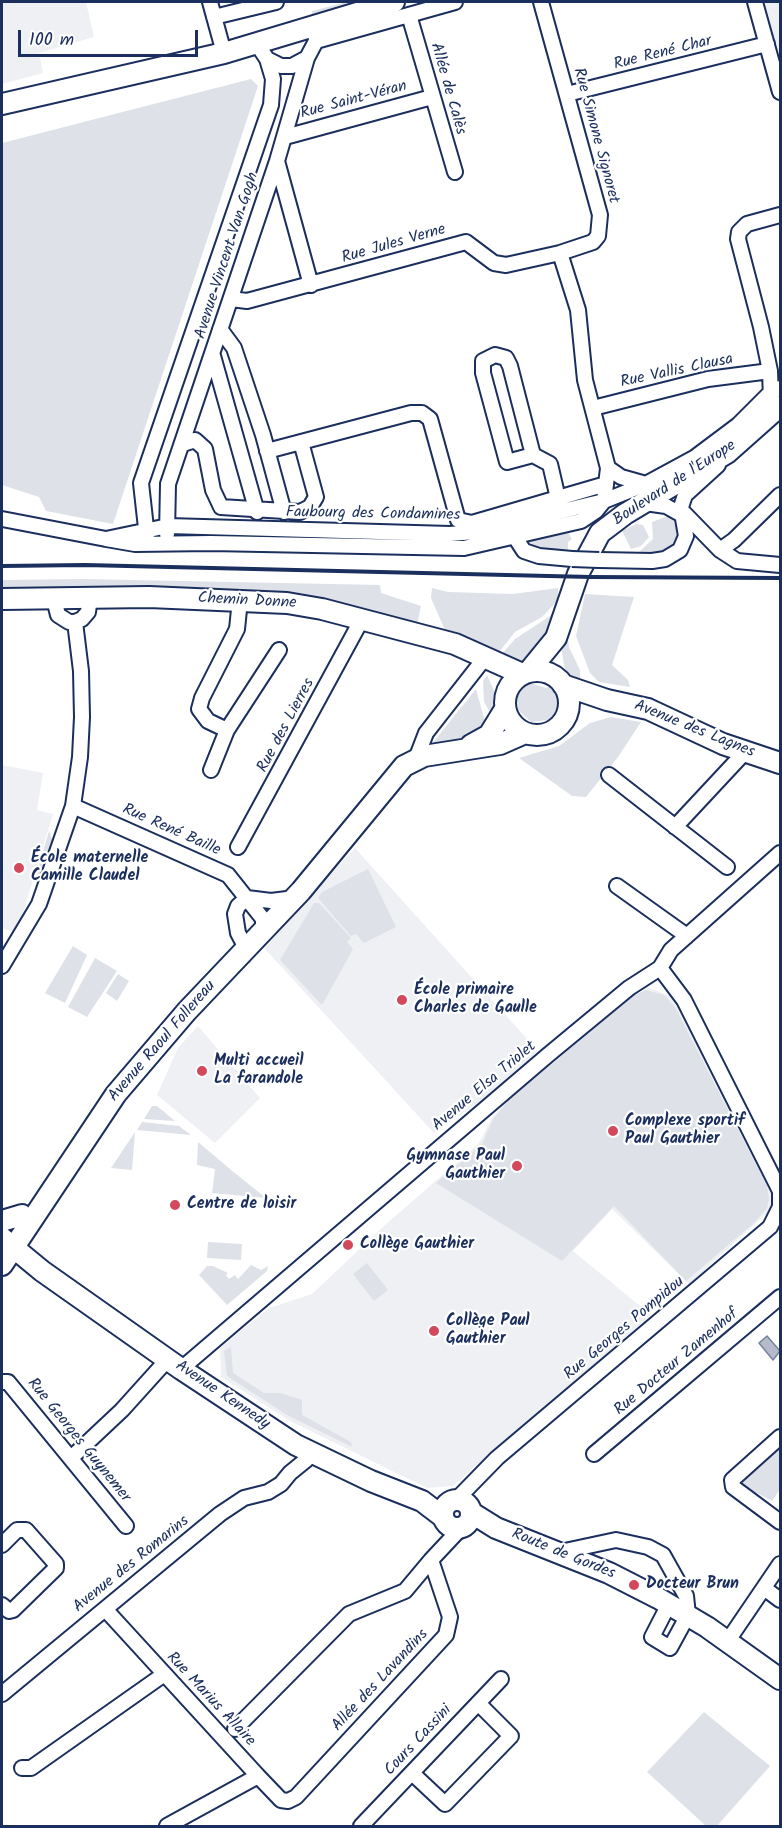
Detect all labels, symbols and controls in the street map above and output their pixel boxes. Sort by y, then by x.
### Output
scale bar [21,18,201,56]
text: 100 m [29,26,74,55]
street label: Rue René Char [612,33,714,75]
street label: Allée de Calès [425,41,469,137]
street label: Rue Simone Signoret [568,66,622,206]
street label: Rue Saint-Véran [299,78,409,124]
street label: Avenue Vincent Van Gogh [192,170,264,342]
street label: Rue Jules Verne [340,221,448,269]
street label: Rue Vallis Clausa [619,351,735,393]
street label: Boulevard de l'Europe [610,437,740,531]
street label: Faubourg des Condamines [286,504,460,526]
street label: Chemin Donne [197,590,297,614]
street label: Rue des Lierres [254,676,320,776]
street label: Avenue des Lagnes [631,697,757,763]
street label: Rue René Baille [119,801,223,861]
place label: École maternelle Camille Claudel [31,849,148,887]
marker: École maternelle Camille Claudel [12,861,26,875]
street label: Avenue Raoul Follereau [105,978,221,1106]
place label: École primaire Charles de Gaulle [414,981,537,1019]
marker: École primaire Charles de Gaulle [395,993,409,1007]
street label: Avenue Elsa Triolet [429,1038,541,1136]
place label: Multi accueil La farandole [214,1052,303,1090]
marker: Multi accueil La farandole [195,1064,209,1078]
place label: Complexe sportif Paul Gauthier [625,1112,745,1150]
marker: Complexe sportif Paul Gauthier [606,1124,620,1138]
place label: Gymnase Paul Gauthier [407,1147,505,1185]
marker: Gymnase Paul Gauthier [510,1159,524,1173]
place label: Centre de loisir [187,1195,296,1215]
marker: Centre de loisir [168,1198,182,1212]
place label: Collège Gauthier [360,1235,474,1255]
marker: Collège Gauthier [341,1238,355,1252]
street label: Rue Georges Pompidou [561,1273,689,1385]
street label: Rue Docteur Zamenhof [611,1306,743,1420]
place label: Collège Paul Gauthier [446,1312,530,1350]
marker: Collège Paul Gauthier [427,1324,441,1338]
street label: Avenue Kennedy [171,1357,273,1435]
street label: Rue Georges Guynemer [22,1375,134,1507]
street label: Avenue des Romarins [70,1512,194,1618]
street label: Route de Gordes [508,1525,618,1585]
place label: Docteur Brun [646,1575,739,1595]
marker: Docteur Brun [627,1578,641,1592]
street label: Allée des Lavandins [329,1626,433,1736]
street label: Rue Marius Allaire [161,1649,259,1751]
street label: Cours Cassini [381,1702,457,1780]

